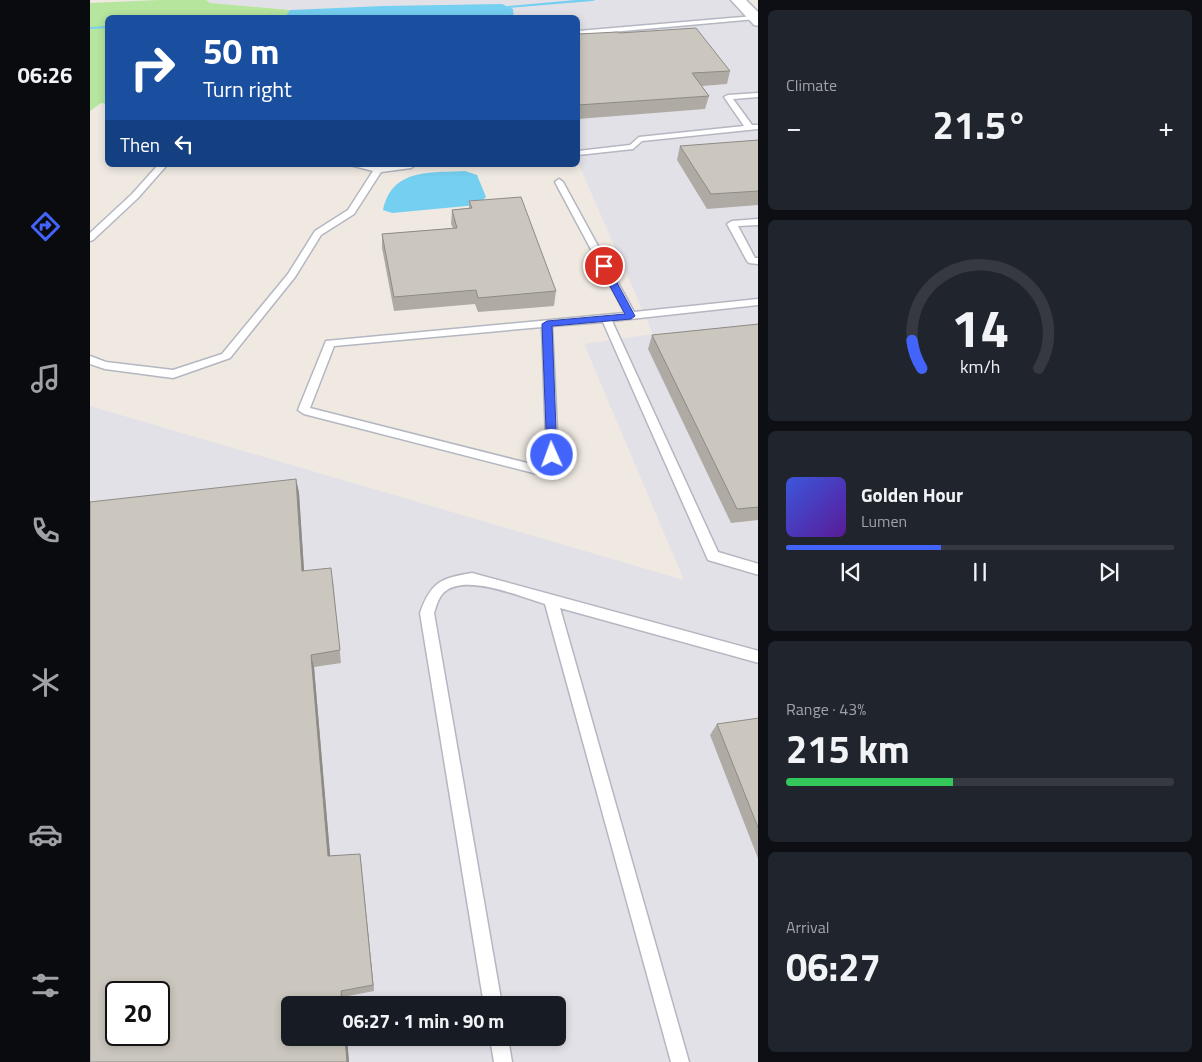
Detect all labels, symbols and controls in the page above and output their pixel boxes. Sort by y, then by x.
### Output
text: 50 m [203,24,279,78]
icon: right [120,35,185,100]
text: 06:26 [18,58,72,92]
text: Turn right [203,72,292,106]
text: Climate [786,73,837,97]
text: 21.5° [933,96,1027,154]
text: − [786,105,802,148]
text: + [1158,105,1174,148]
text: Then [120,130,160,159]
icon: left [170,130,198,158]
icon: directions [28,209,63,244]
pin [583,245,625,287]
icon: arrive [590,252,618,280]
text: 14 [951,288,1009,367]
text: km/h [960,353,1000,380]
icon: music [28,361,63,396]
position arrow [525,428,577,480]
text: Golden Hour [861,480,963,509]
text: Lumen [861,509,907,533]
icon: phone [28,513,63,548]
icon: previous [837,558,865,586]
icon: pause [966,558,994,586]
icon: next [1095,558,1123,586]
icon: climate [28,665,63,700]
text: Range · 43% [786,697,866,721]
text: 215 km [786,720,910,778]
icon: car [28,817,63,852]
text: Arrival [786,915,829,939]
text: 06:27 [786,938,881,996]
icon: filters [28,968,63,1003]
speed limit sign: 20 [105,981,170,1046]
text: 06:27 · 1 min · 90 m [343,1006,504,1035]

